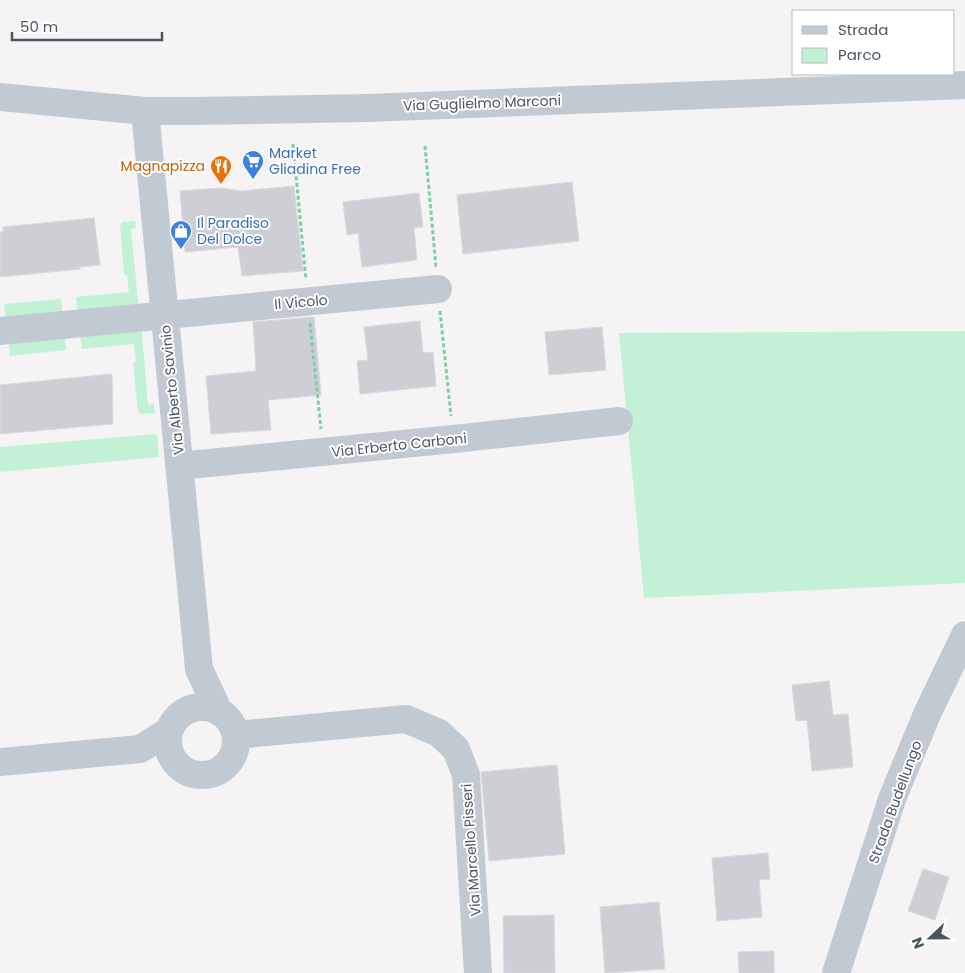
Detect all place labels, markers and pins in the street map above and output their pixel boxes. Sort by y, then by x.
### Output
place label: Market Gliadina Free [269,143,361,179]
supermarket icon: Market Gliadina Free [241,149,265,180]
restaurant icon: Magnapizza [209,154,233,185]
place label: Magnapizza [120,156,205,176]
place label: Il Paradiso Del Dolce [197,213,269,249]
shop icon: Il Paradiso Del Dolce [169,219,193,250]

